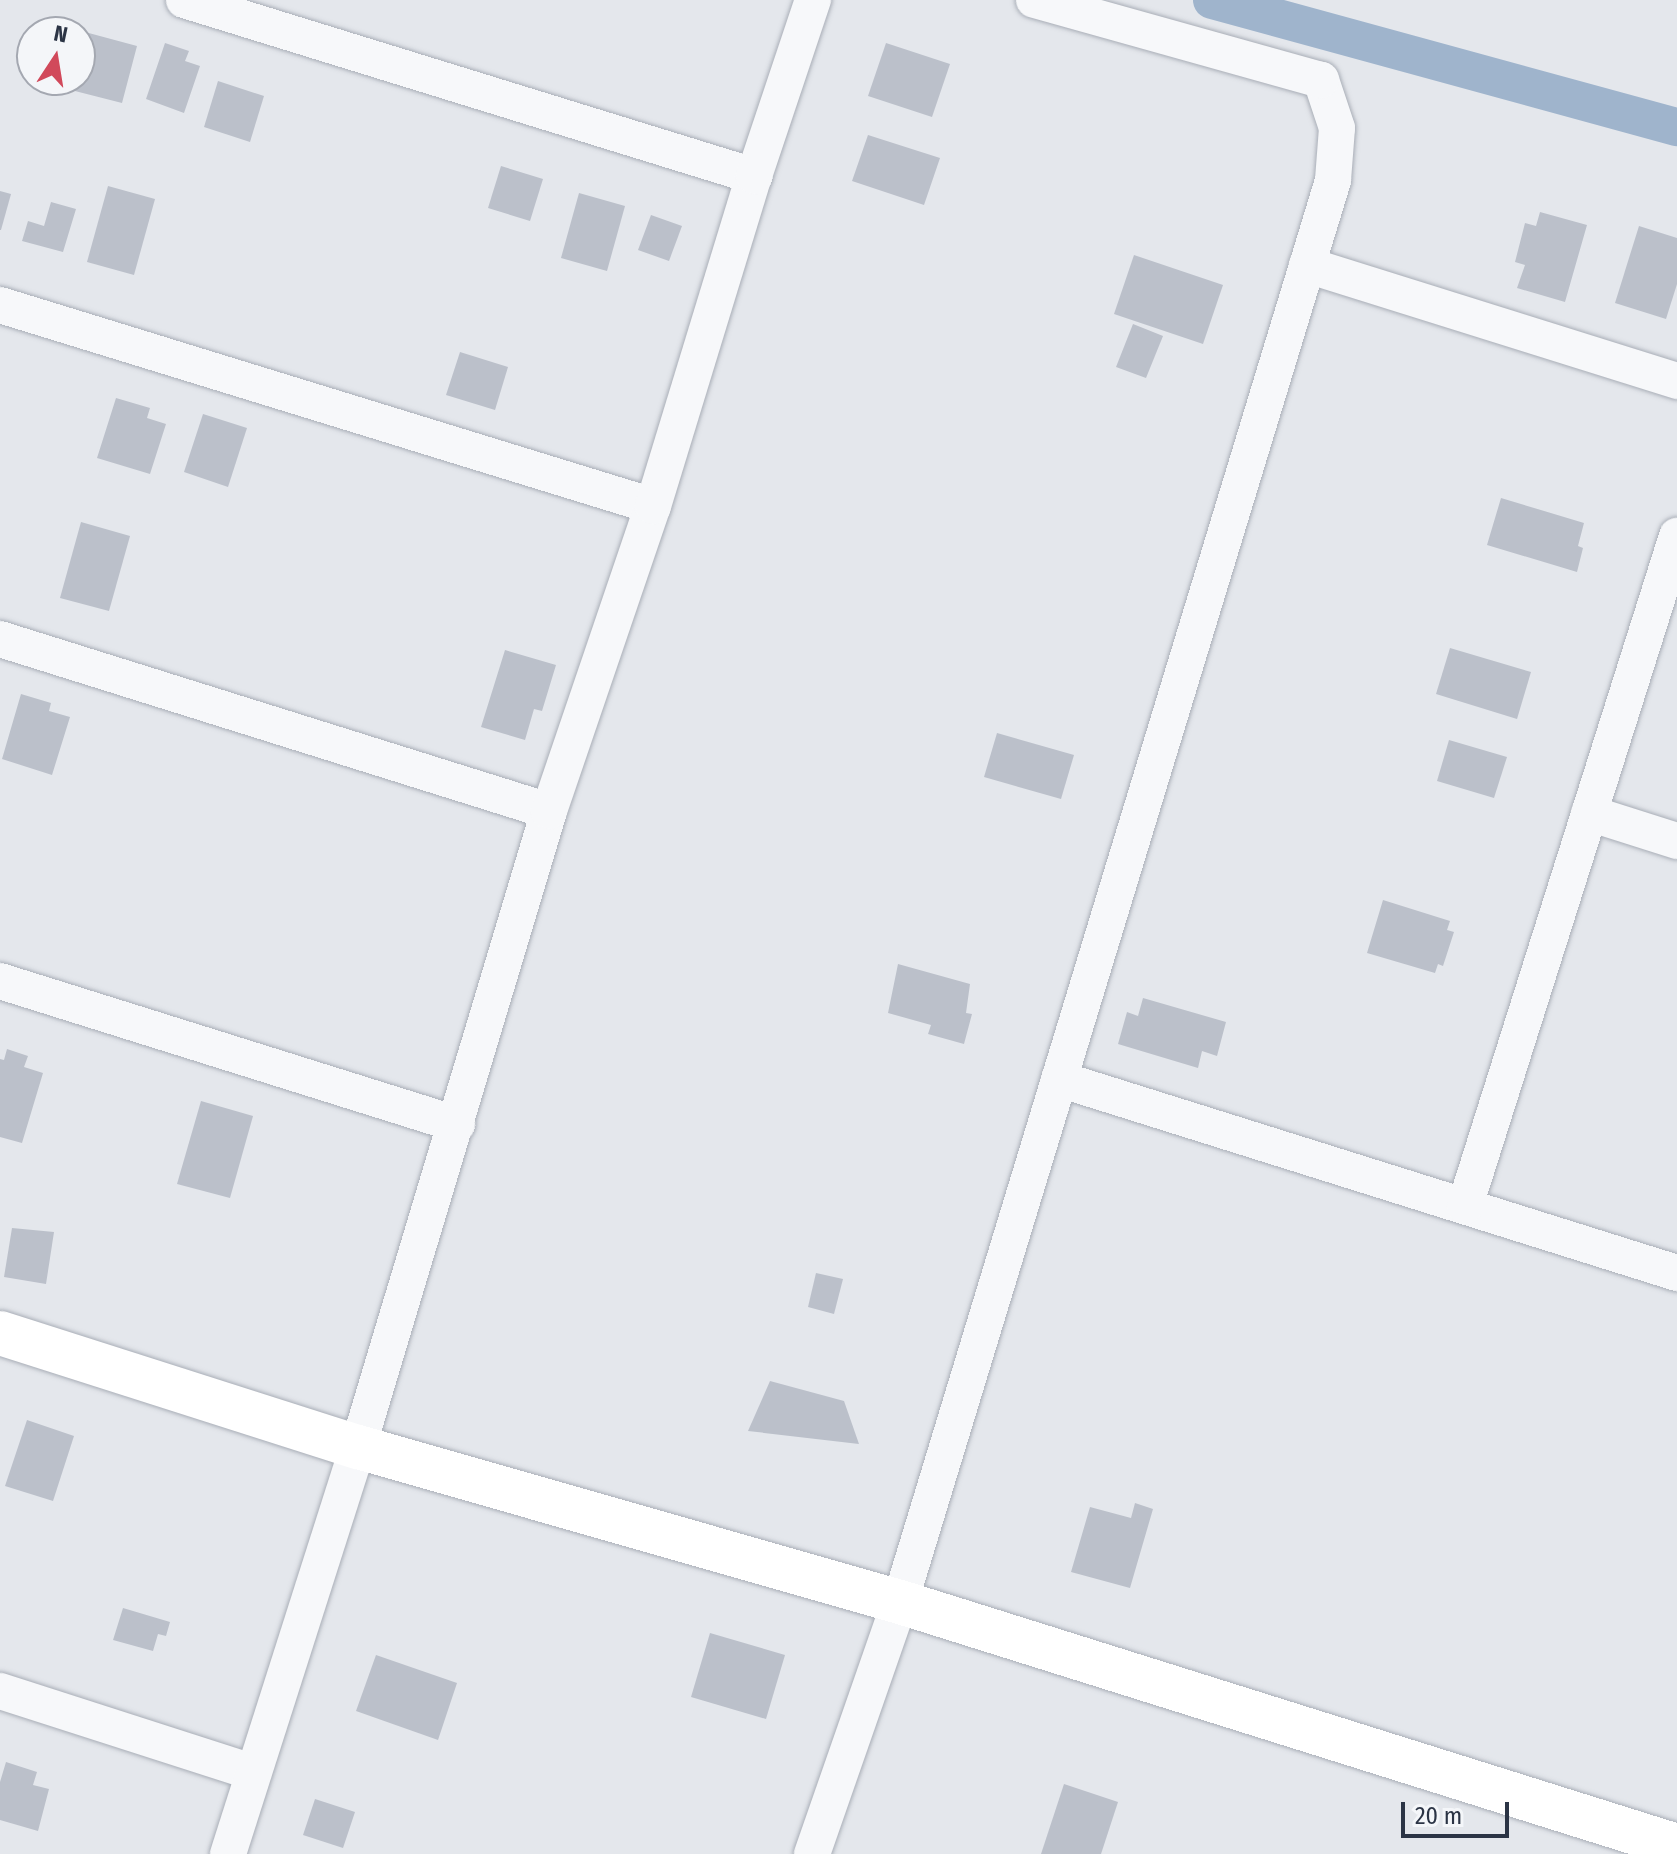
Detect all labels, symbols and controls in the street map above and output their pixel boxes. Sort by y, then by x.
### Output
north arrow [16,16,96,96]
text: N [51,19,70,49]
scale bar [1405,1786,1513,1836]
text: 20 m [1415,1802,1462,1830]

